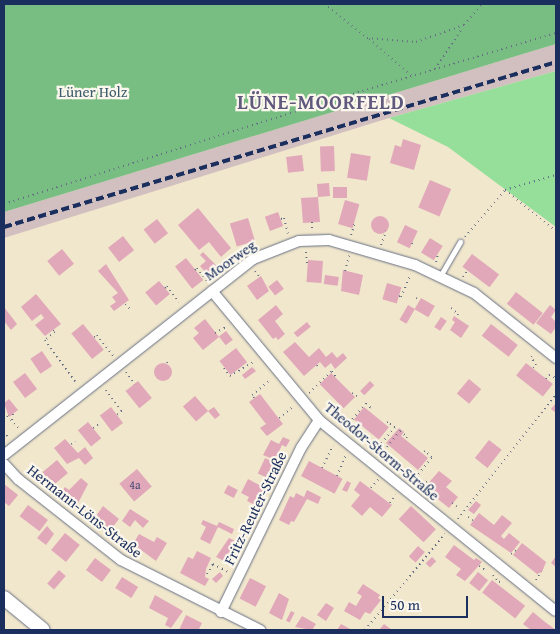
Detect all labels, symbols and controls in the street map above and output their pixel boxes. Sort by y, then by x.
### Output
park label: Lüner Holz [59,83,127,101]
district label: LÜNE-MOORFELD [236,89,406,113]
street label: Moorweg [201,236,259,284]
street label: Theodor-Storm-Straße [321,398,443,504]
street label: Fritz-Reuter-Straße [220,448,290,568]
street label: Hermann-Löns-Straße [24,461,146,561]
house number: 4a [129,478,141,492]
scale bar [385,586,471,618]
text: 50 m [390,594,420,615]

